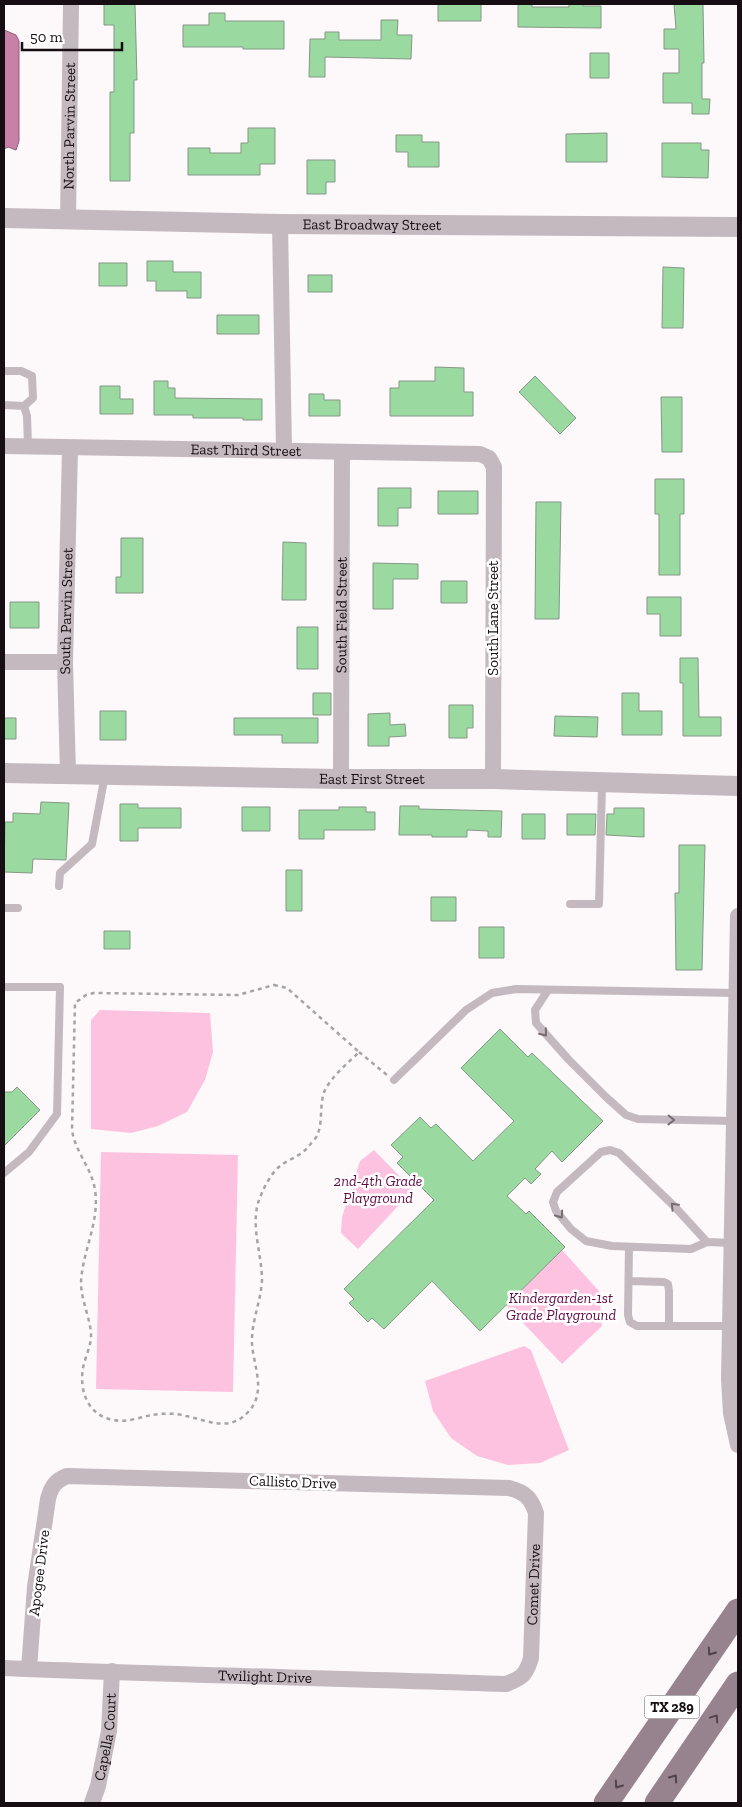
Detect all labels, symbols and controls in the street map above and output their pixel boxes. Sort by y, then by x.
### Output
scale bar [22,20,122,52]
text: 50 m [30,28,63,46]
street label: North Parvin Street [59,62,79,190]
street label: East Broadway Street [302,215,442,234]
street label: East Third Street [190,440,302,460]
street label: South Parvin Street [56,547,77,675]
street label: South Field Street [332,556,351,673]
street label: South Lane Street [484,560,502,676]
street label: East First Street [319,770,425,788]
one-way arrow [538,1027,547,1036]
one-way arrow [668,1115,676,1125]
park label: 2nd-4th Grade Playground [334,1172,422,1207]
one-way arrow [670,1203,679,1212]
one-way arrow [554,1209,563,1219]
park label: Kindergarden-1st Grade Playground [506,1289,616,1324]
street label: Callisto Drive [249,1471,337,1493]
street label: Apogee Drive [25,1529,53,1617]
street label: Comet Drive [523,1543,544,1626]
one-way arrow [708,1646,717,1655]
street label: Twilight Drive [218,1666,312,1687]
street label: Capella Court [90,1692,120,1782]
road number: TX 289 [644,1695,700,1718]
one-way arrow [709,1714,718,1724]
one-way arrow [668,1774,677,1784]
one-way arrow [615,1780,624,1789]

